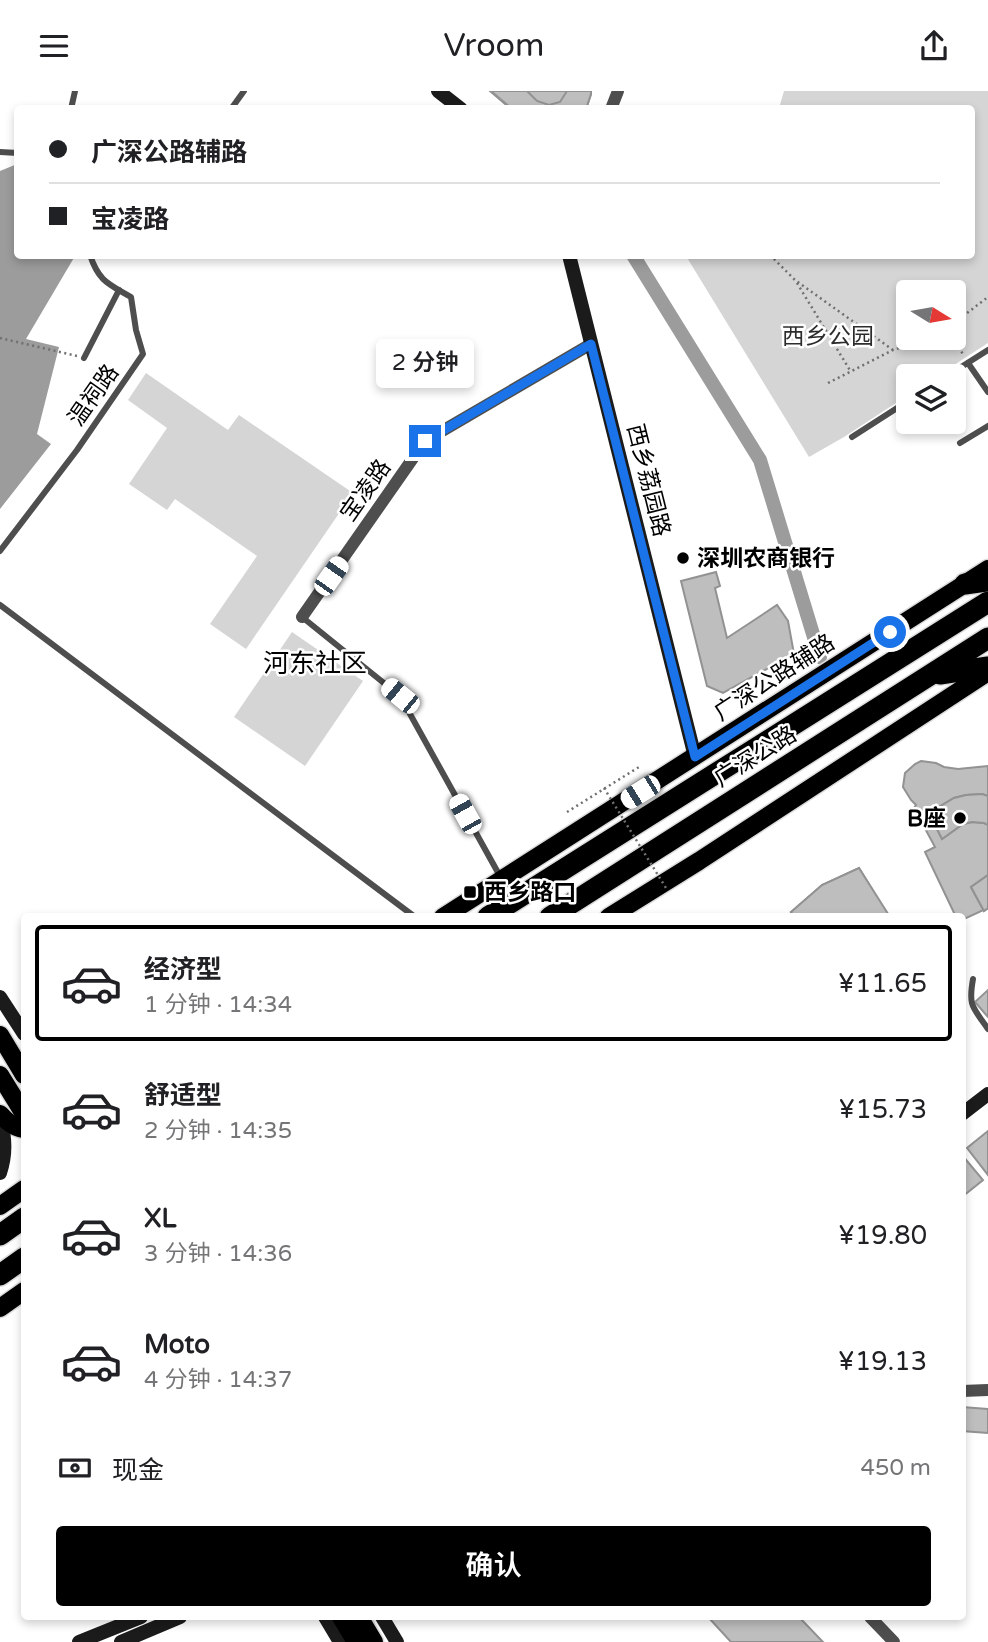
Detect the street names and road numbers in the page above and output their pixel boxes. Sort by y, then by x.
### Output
street label: 温祠路 [63,359,125,432]
street label: 西乡荔园路 [621,421,676,539]
street label: 宝凌路 [335,454,397,527]
street label: 广深公路辅路 [709,629,840,727]
street label: 广深公路 [709,721,802,793]

